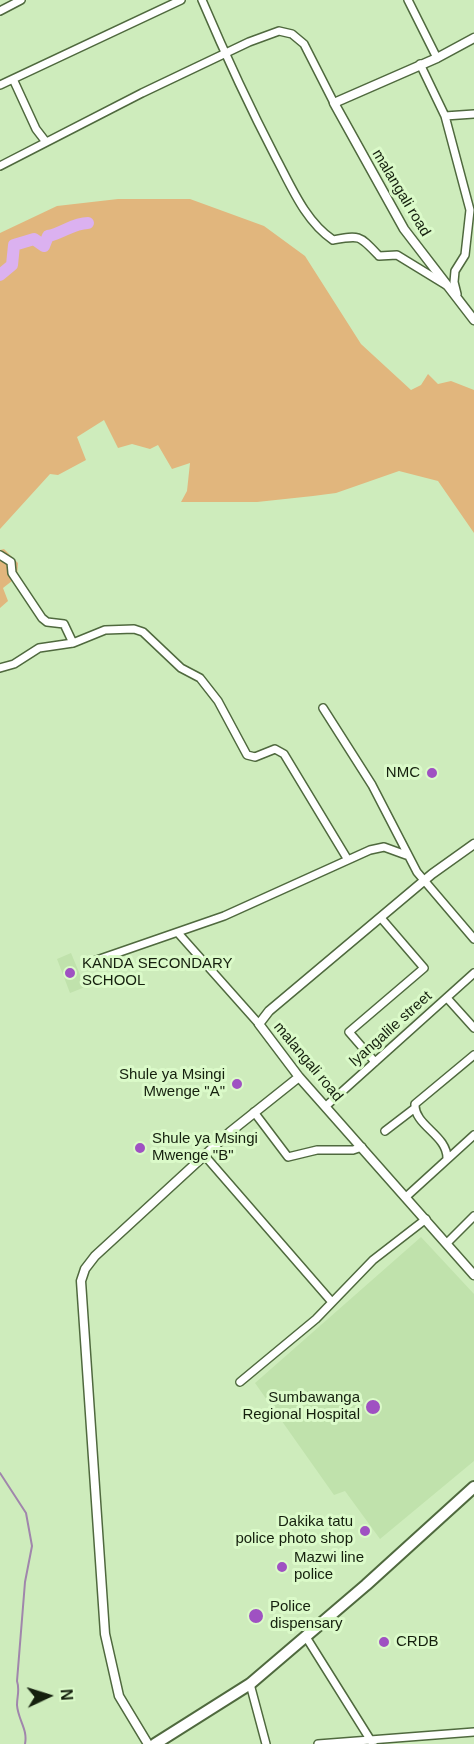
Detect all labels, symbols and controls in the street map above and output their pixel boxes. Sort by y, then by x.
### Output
street label: malangali road [368,146,434,240]
place label: NMC [386,764,420,782]
marker: NMC [425,766,439,780]
place label: KANDA SECONDARY SCHOOL [82,955,233,990]
marker: KANDA SECONDARY SCHOOL [63,966,77,980]
street label: lyangalile street [346,987,436,1071]
street label: malangali road [269,1019,347,1105]
place label: Shule ya Msingi Mwenge "A" [119,1066,225,1101]
marker: Shule ya Msingi Mwenge "A" [230,1077,244,1091]
place label: Shule ya Msingi Mwenge "B" [152,1130,258,1165]
marker: Shule ya Msingi Mwenge "B" [133,1141,147,1155]
place label: Sumbawanga Regional Hospital [242,1389,360,1424]
marker: Sumbawanga Regional Hospital [364,1398,382,1416]
place label: Dakika tatu police photo shop [235,1513,353,1548]
marker: Dakika tatu police photo shop [358,1524,372,1538]
place label: Mazwi line police [294,1549,364,1584]
marker: Mazwi line police [275,1560,289,1574]
place label: Police dispensary [270,1598,343,1633]
marker: Police dispensary [247,1607,265,1625]
place label: CRDB [396,1633,439,1651]
marker: CRDB [377,1635,391,1649]
north arrow [18,1666,78,1726]
text: N [58,1688,75,1701]

